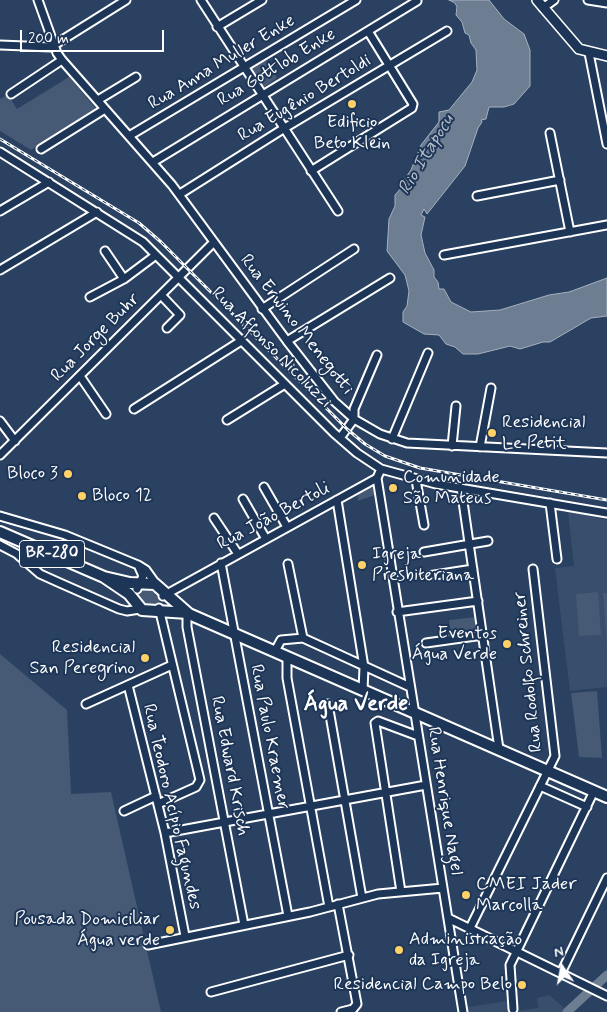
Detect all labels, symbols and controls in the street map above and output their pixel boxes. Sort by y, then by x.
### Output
street label: Rua Anna Muller Enke [145,11,299,115]
scale bar [22,20,166,52]
street label: Rua Gottlob Enke [214,24,340,112]
text: 200 m [28,29,69,49]
street label: Rua Eugênio Bertoldi [234,51,376,147]
marker: Edificio Beto Klein [346,98,358,110]
water label: Rio Itapocu [394,111,460,199]
place label: Edificio Beto Klein [314,112,390,154]
street label: Rua Erwino Menegotti [235,251,357,399]
street label: Rua Affonso Nicoluzzi [206,283,336,413]
street label: Rua Jorge Buhr [47,289,145,387]
place label: Residencial Le Petit [502,412,585,454]
marker: Residencial Le Petit [486,427,498,439]
place label: Bloco 3 [7,463,58,485]
place label: Comunidade São Mateus [403,467,500,509]
marker: Bloco 3 [62,468,74,480]
street label: Rua João Bertoli [214,478,334,556]
marker: Comunidade São Mateus [387,482,399,494]
place label: Bloco 12 [92,485,152,507]
marker: Bloco 12 [76,490,88,502]
road number: BR-280 [20,540,84,568]
place label: Igreja Presbiteriana [372,544,474,586]
marker: Igreja Presbiteriana [356,559,368,571]
street label: Rua Rodolfo Schreiner [510,591,548,753]
place label: Eventos Água Verde [412,623,497,666]
place label: Residencial San Peregrino [29,637,135,680]
marker: Eventos Água Verde [501,638,513,650]
marker: Residencial San Peregrino [139,652,151,664]
street label: Rua Paulo Kraemer [244,663,294,811]
district label: Água Verde [304,692,408,718]
street label: Rua Edward Krisch [205,694,253,838]
street label: Rua Teodoro Acípio Fagundes [137,702,205,912]
street label: Rua Henrique Nagel [422,725,466,877]
place label: CMEI Jader Marcolla [476,874,577,916]
marker: CMEI Jader Marcolla [460,889,472,901]
place label: Pousada Domiciliar Água verde [15,909,160,952]
marker: Pousada Domiciliar Água verde [164,924,176,936]
place label: Administração da Igreja [409,929,522,972]
north arrow [537,942,587,992]
text: N [552,943,565,962]
marker: Administração da Igreja [393,944,405,956]
place label: Residencial Campo Belo [333,974,512,996]
marker: Residencial Campo Belo [516,979,528,991]

